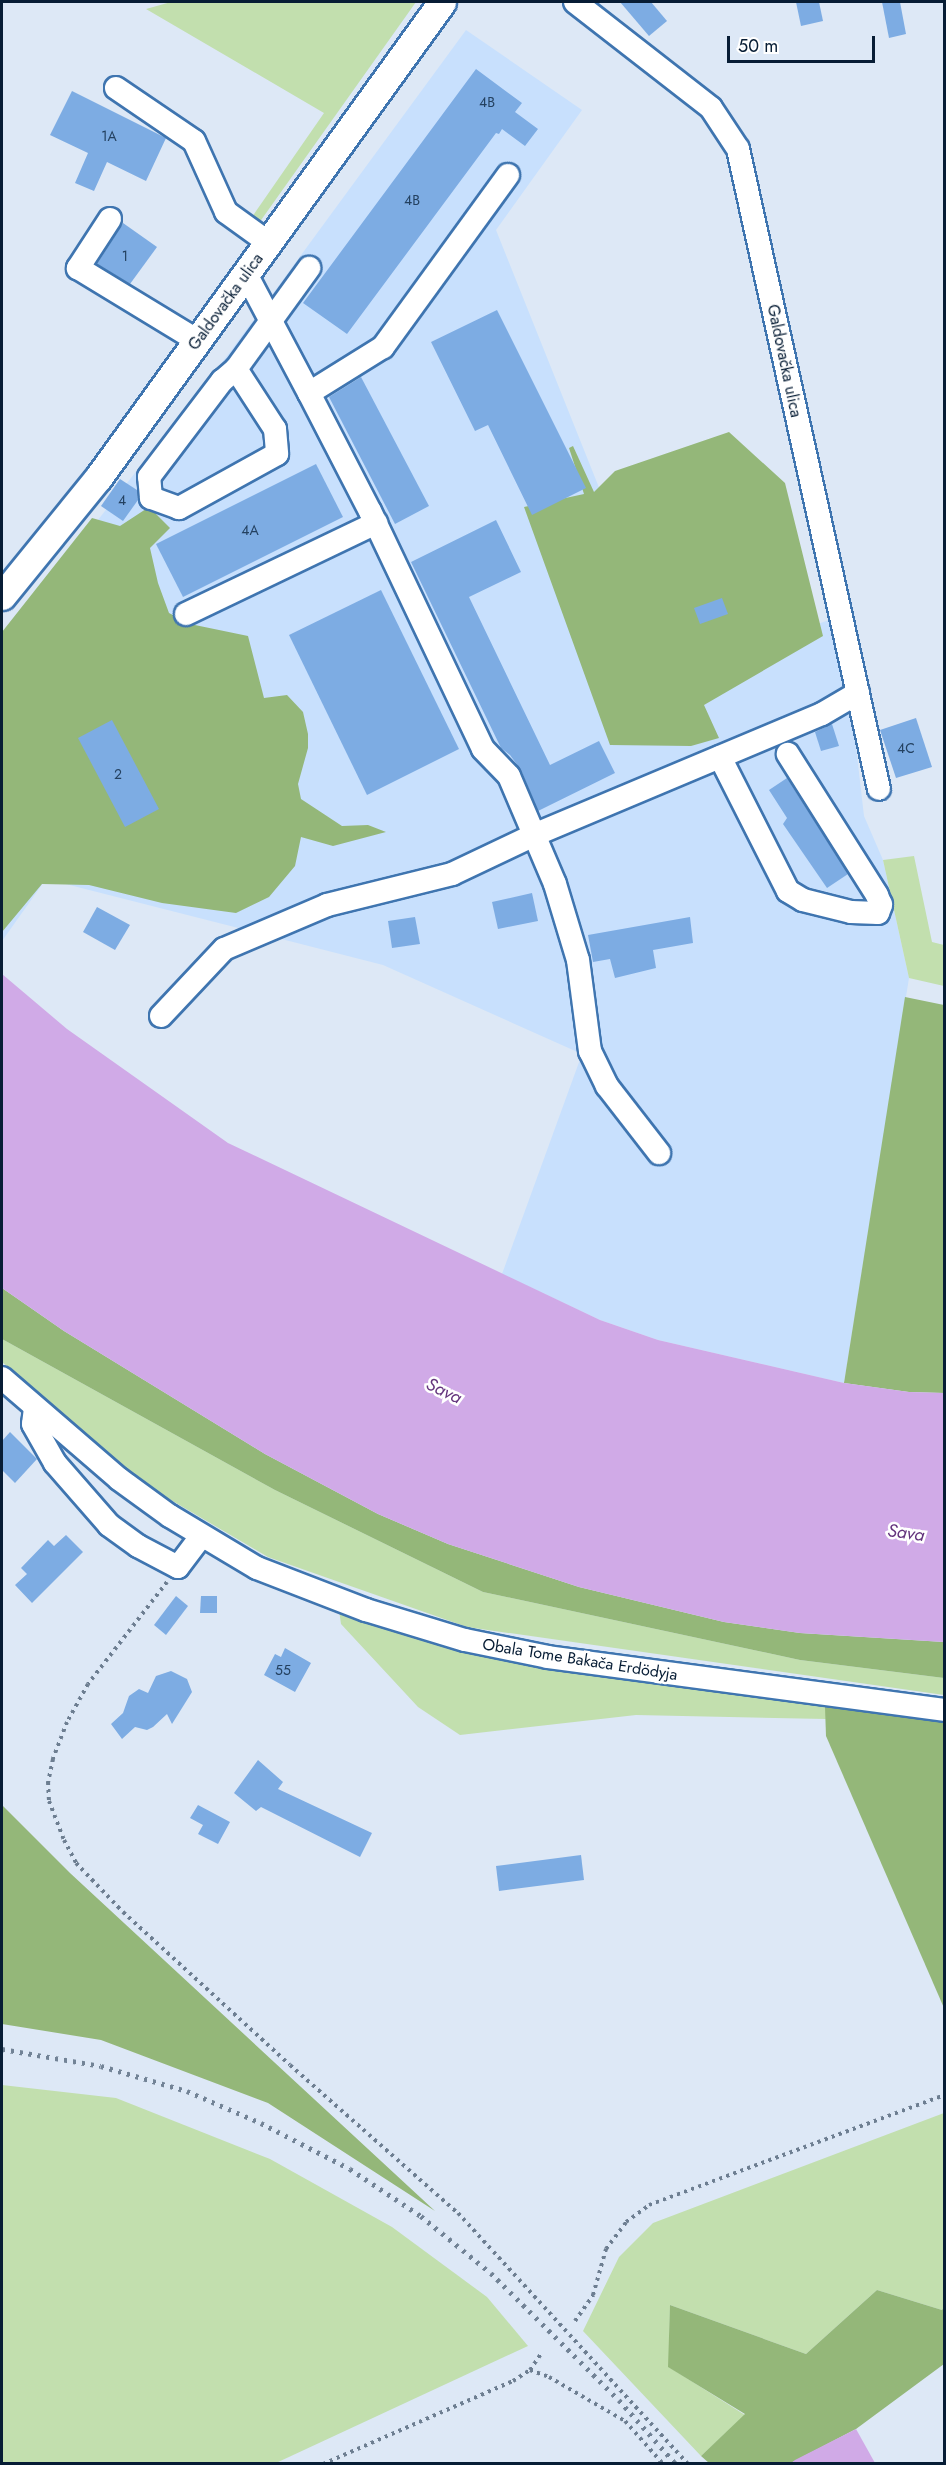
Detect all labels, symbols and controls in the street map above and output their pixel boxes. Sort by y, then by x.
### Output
scale bar [730,24,878,62]
text: 50 m [738,33,778,59]
house number: 4B [479,94,495,110]
house number: 1A [101,128,117,144]
house number: 4B [404,192,420,208]
house number: 1 [122,248,128,264]
street label: Galdovačka ulica [184,250,268,354]
street label: Galdovačka ulica [763,303,805,419]
house number: 4 [118,492,126,508]
house number: 4A [241,522,259,538]
house number: 4C [897,740,915,756]
house number: 2 [114,766,122,782]
water label: Sava [423,1373,465,1409]
water label: Sava [886,1520,926,1546]
street label: Obala Tome Bakača Erdödyja [481,1635,679,1685]
house number: 55 [275,1662,291,1678]

